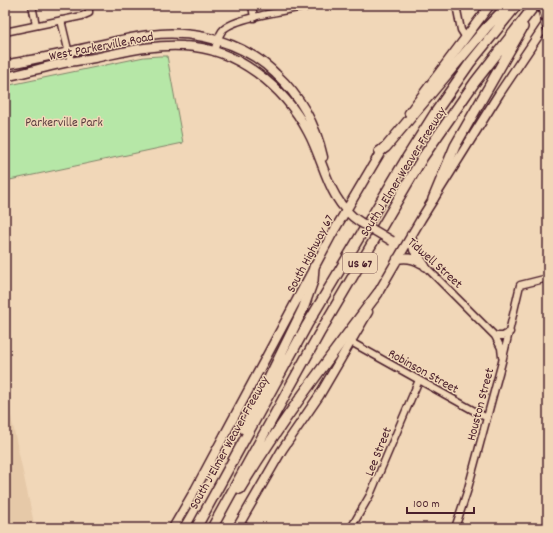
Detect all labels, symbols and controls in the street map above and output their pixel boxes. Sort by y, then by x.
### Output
street label: West Parkerville Road [48,28,155,67]
street label: South J Elmer Weaver Freeway [356,103,452,241]
park label: Parkerville Park [25,114,103,133]
street label: South Highway 67 [283,212,340,296]
street label: Tidwell Street [403,234,466,294]
road number: US 67 [343,253,377,273]
street label: Robinson Street [384,345,462,399]
street label: Houston Street [463,366,500,443]
street label: South J Elmer Weaver Freeway [186,372,275,513]
street label: Lee Street [361,424,398,479]
scale bar [407,489,474,515]
text: 100 m [413,496,440,513]

